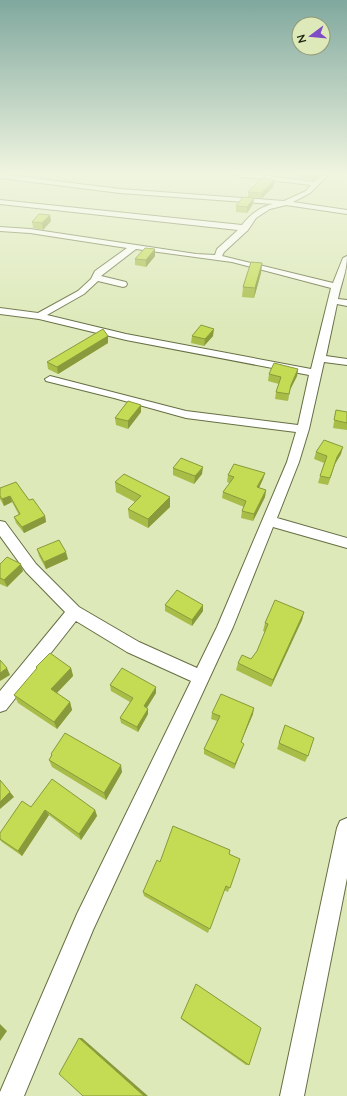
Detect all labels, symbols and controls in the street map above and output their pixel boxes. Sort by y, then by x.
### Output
north arrow [291,16,331,56]
text: N [293,33,308,45]

